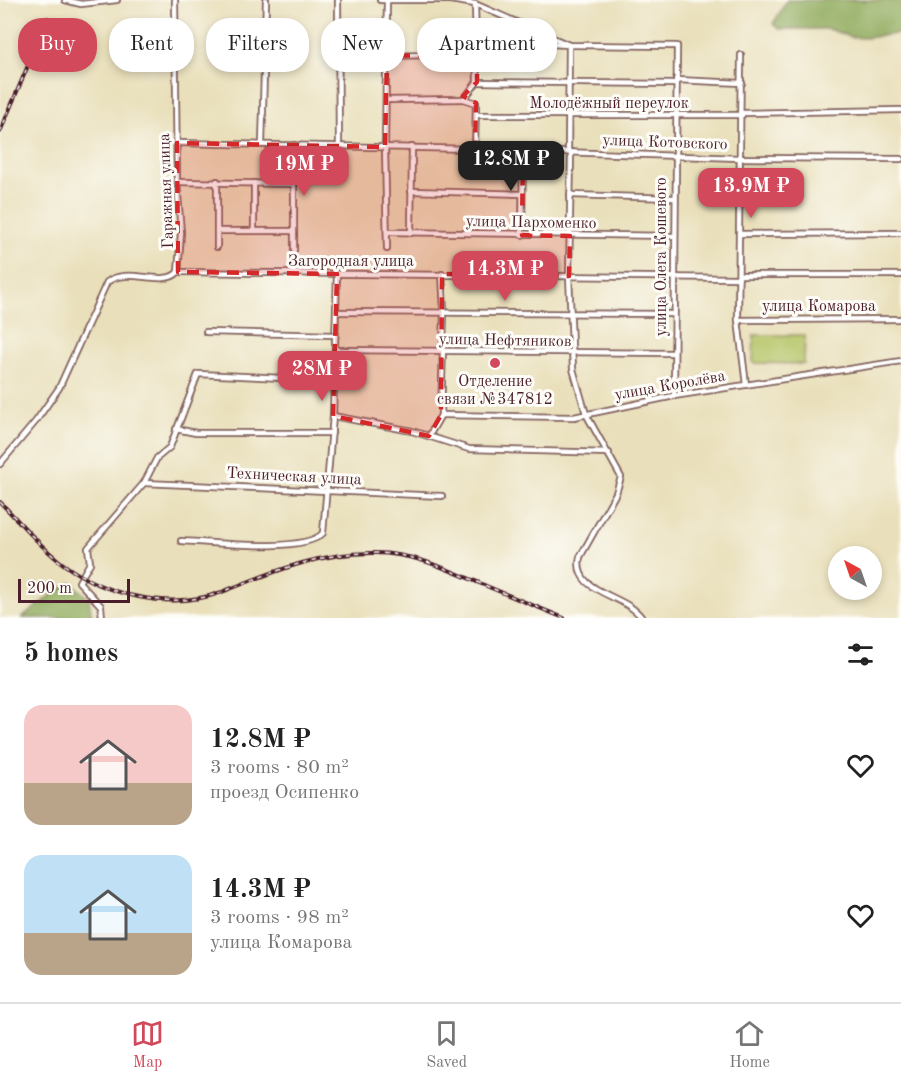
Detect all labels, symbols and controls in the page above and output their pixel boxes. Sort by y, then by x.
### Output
chip: Buy [18,18,97,72]
chip: Rent [109,18,194,72]
chip: Filters [206,18,309,72]
chip: New [321,18,405,72]
chip: Apartment [417,18,557,72]
street label: Молодёжный переулок [529,96,689,112]
street label: Гаражная улица [157,133,177,249]
street label: улица Котовского [602,133,728,153]
pin: 12.8M ₽ [456,141,566,192]
pin: 19M ₽ [262,146,346,197]
text: 12.8M ₽ [472,150,550,170]
text: 19M ₽ [274,155,334,175]
pin: 13.9M ₽ [696,168,806,219]
street label: улица Олега Кошевого [654,177,670,337]
text: 13.9M ₽ [712,177,790,197]
street label: улица Пархоменко [465,214,597,232]
pin: 14.3M ₽ [450,251,560,302]
street label: Загородная улица [288,254,414,270]
text: 14.3M ₽ [466,260,544,280]
street label: улица Комарова [762,299,876,315]
street label: улица Нефтяников [438,332,572,350]
pin: 28M ₽ [280,351,364,402]
marker: Отделение связи №347812 [488,356,502,370]
text: 28M ₽ [292,360,352,380]
street label: улица Королёва [613,368,727,404]
place label: Отделение связи №347812 [437,374,553,408]
street label: Техническая улица [226,465,362,489]
north arrow [828,546,882,600]
map controls [828,546,882,600]
scale bar [18,576,130,604]
text: 200 m [27,581,72,597]
icon: filters [844,638,877,671]
text: 5 homes [24,641,118,667]
text: 12.8M ₽ [210,727,311,753]
icon: home [72,729,144,801]
icon: heart [844,749,877,782]
text: 3 rooms · 80 m² [210,758,349,778]
text: проезд Осипенко [210,783,359,803]
text: 14.3M ₽ [210,877,311,903]
icon: home [72,879,144,951]
icon: heart [844,899,877,932]
text: 3 rooms · 98 m² [210,908,349,928]
text: улица Комарова [210,933,352,953]
tab: Map [131,1017,164,1073]
tab: Saved [426,1017,467,1073]
tab: Home [729,1017,770,1073]

